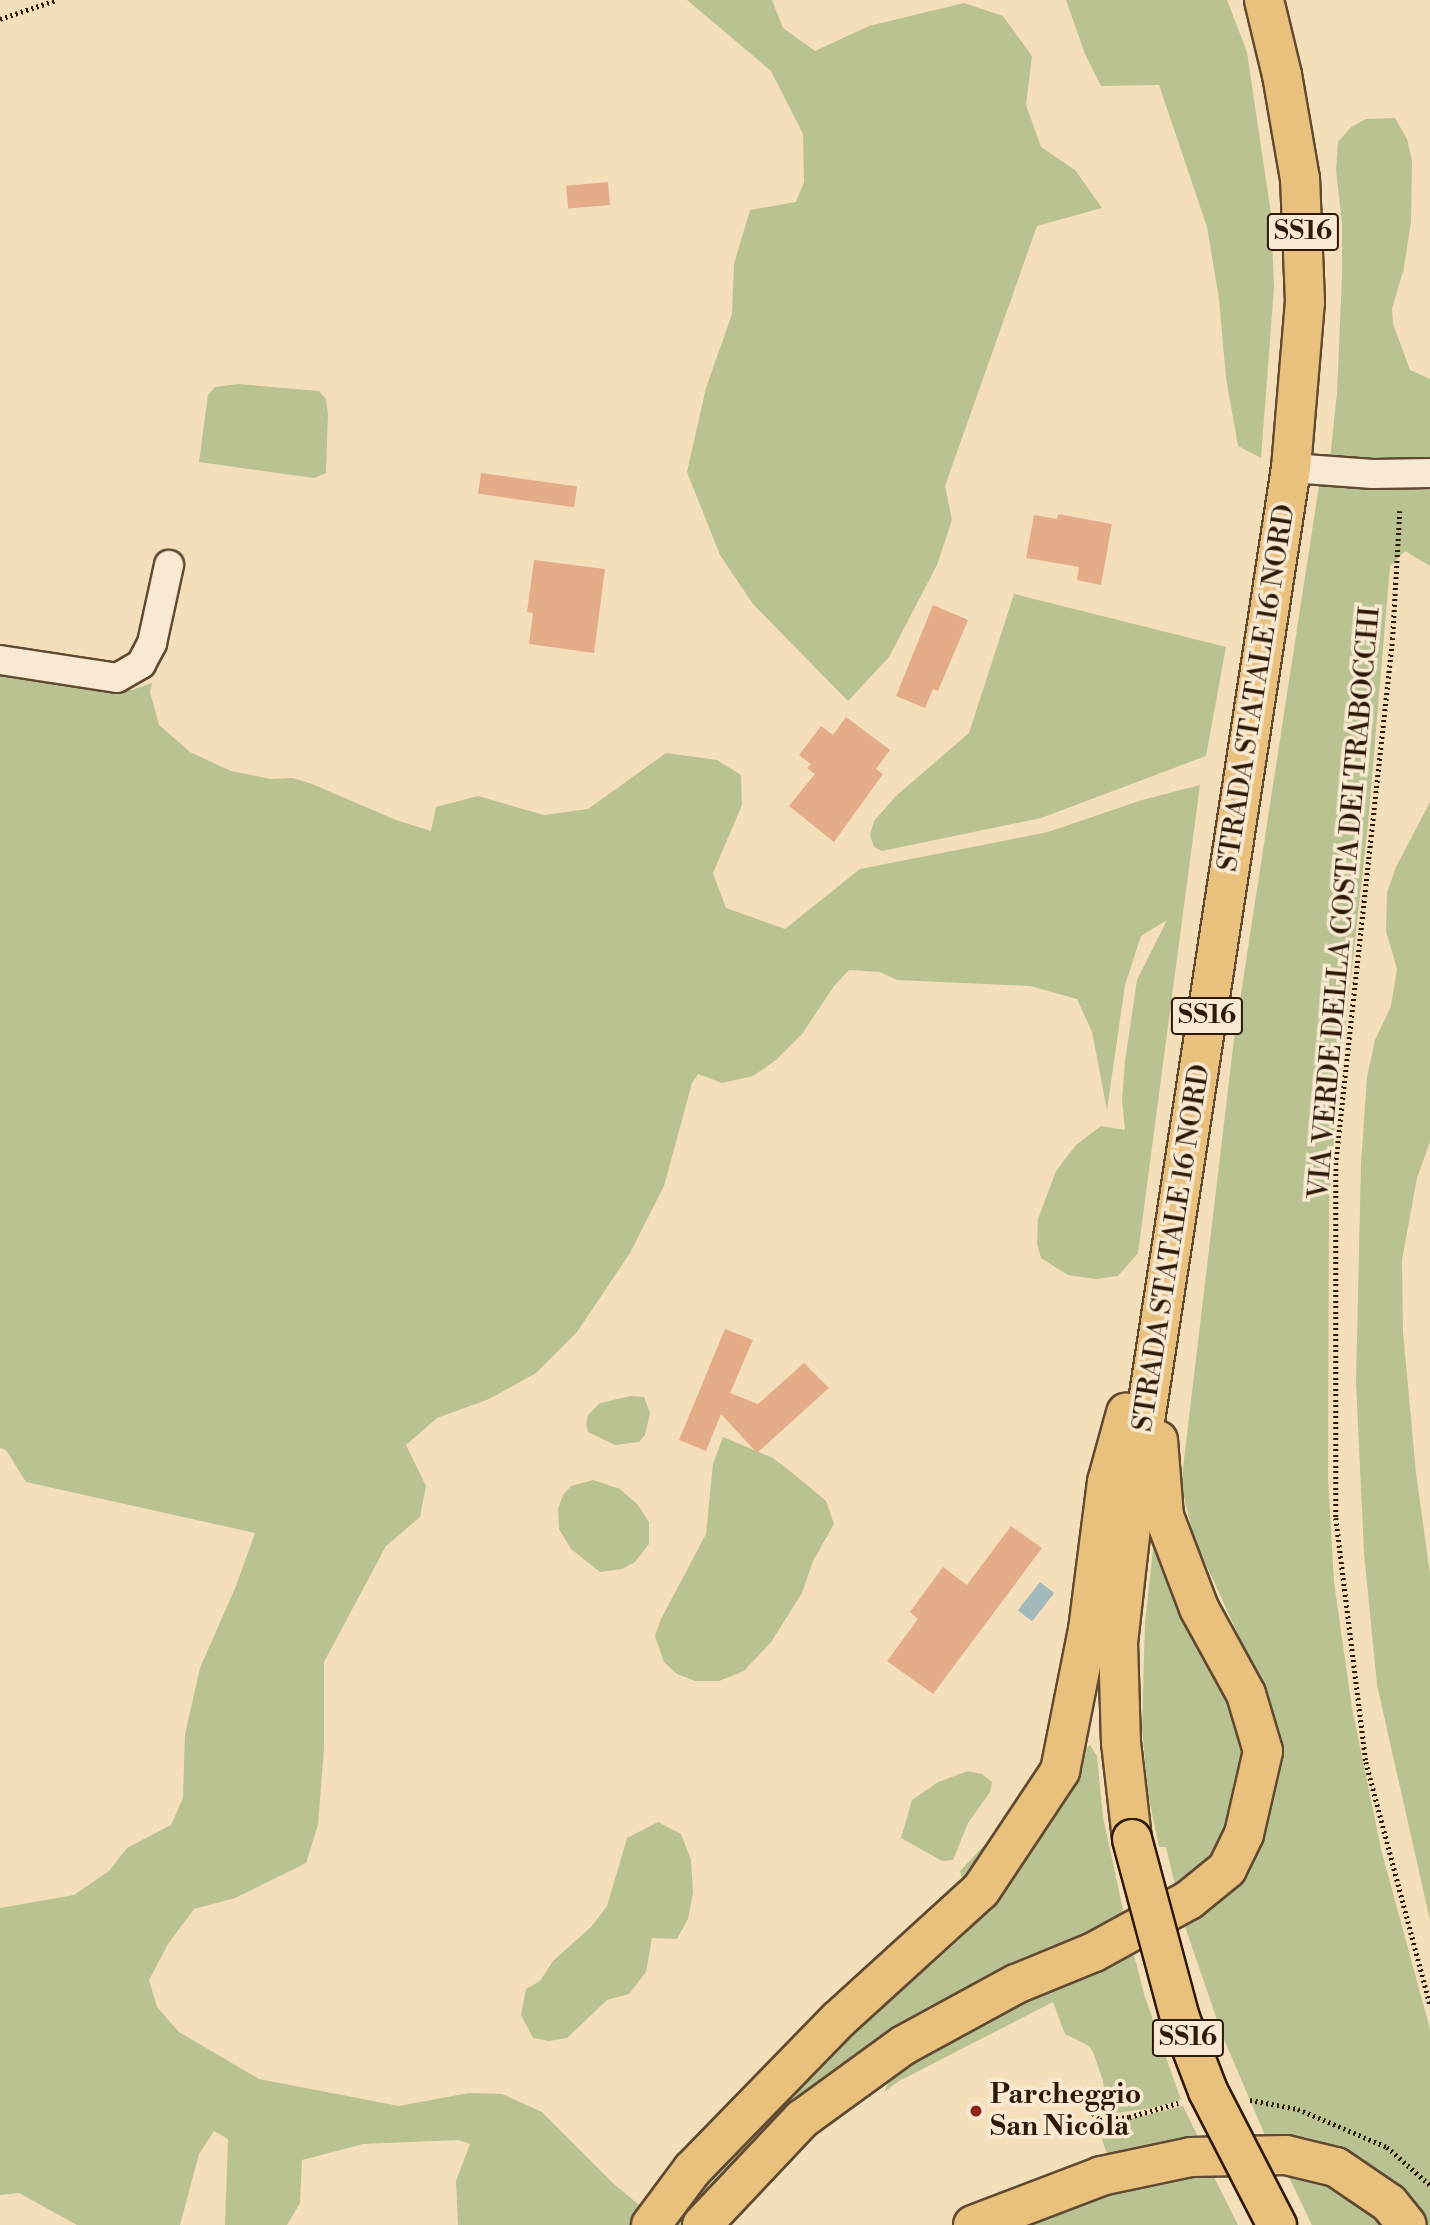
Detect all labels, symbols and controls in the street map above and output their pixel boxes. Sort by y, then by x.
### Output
road number: SS16 [1266,210,1340,255]
street label: STRADA STATALE 16 NORD [1211,502,1303,874]
street label: VIA VERDE DELLA COSTA DEI TRABOCCHI [1302,605,1388,1201]
road number: SS16 [1170,993,1244,1038]
street label: STRADA STATALE 16 NORD [1126,1062,1218,1434]
road number: SS16 [1151,2016,1225,2060]
place label: Parcheggio San Nicola [990,2078,1141,2144]
marker: Parcheggio San Nicola [968,2103,984,2119]

